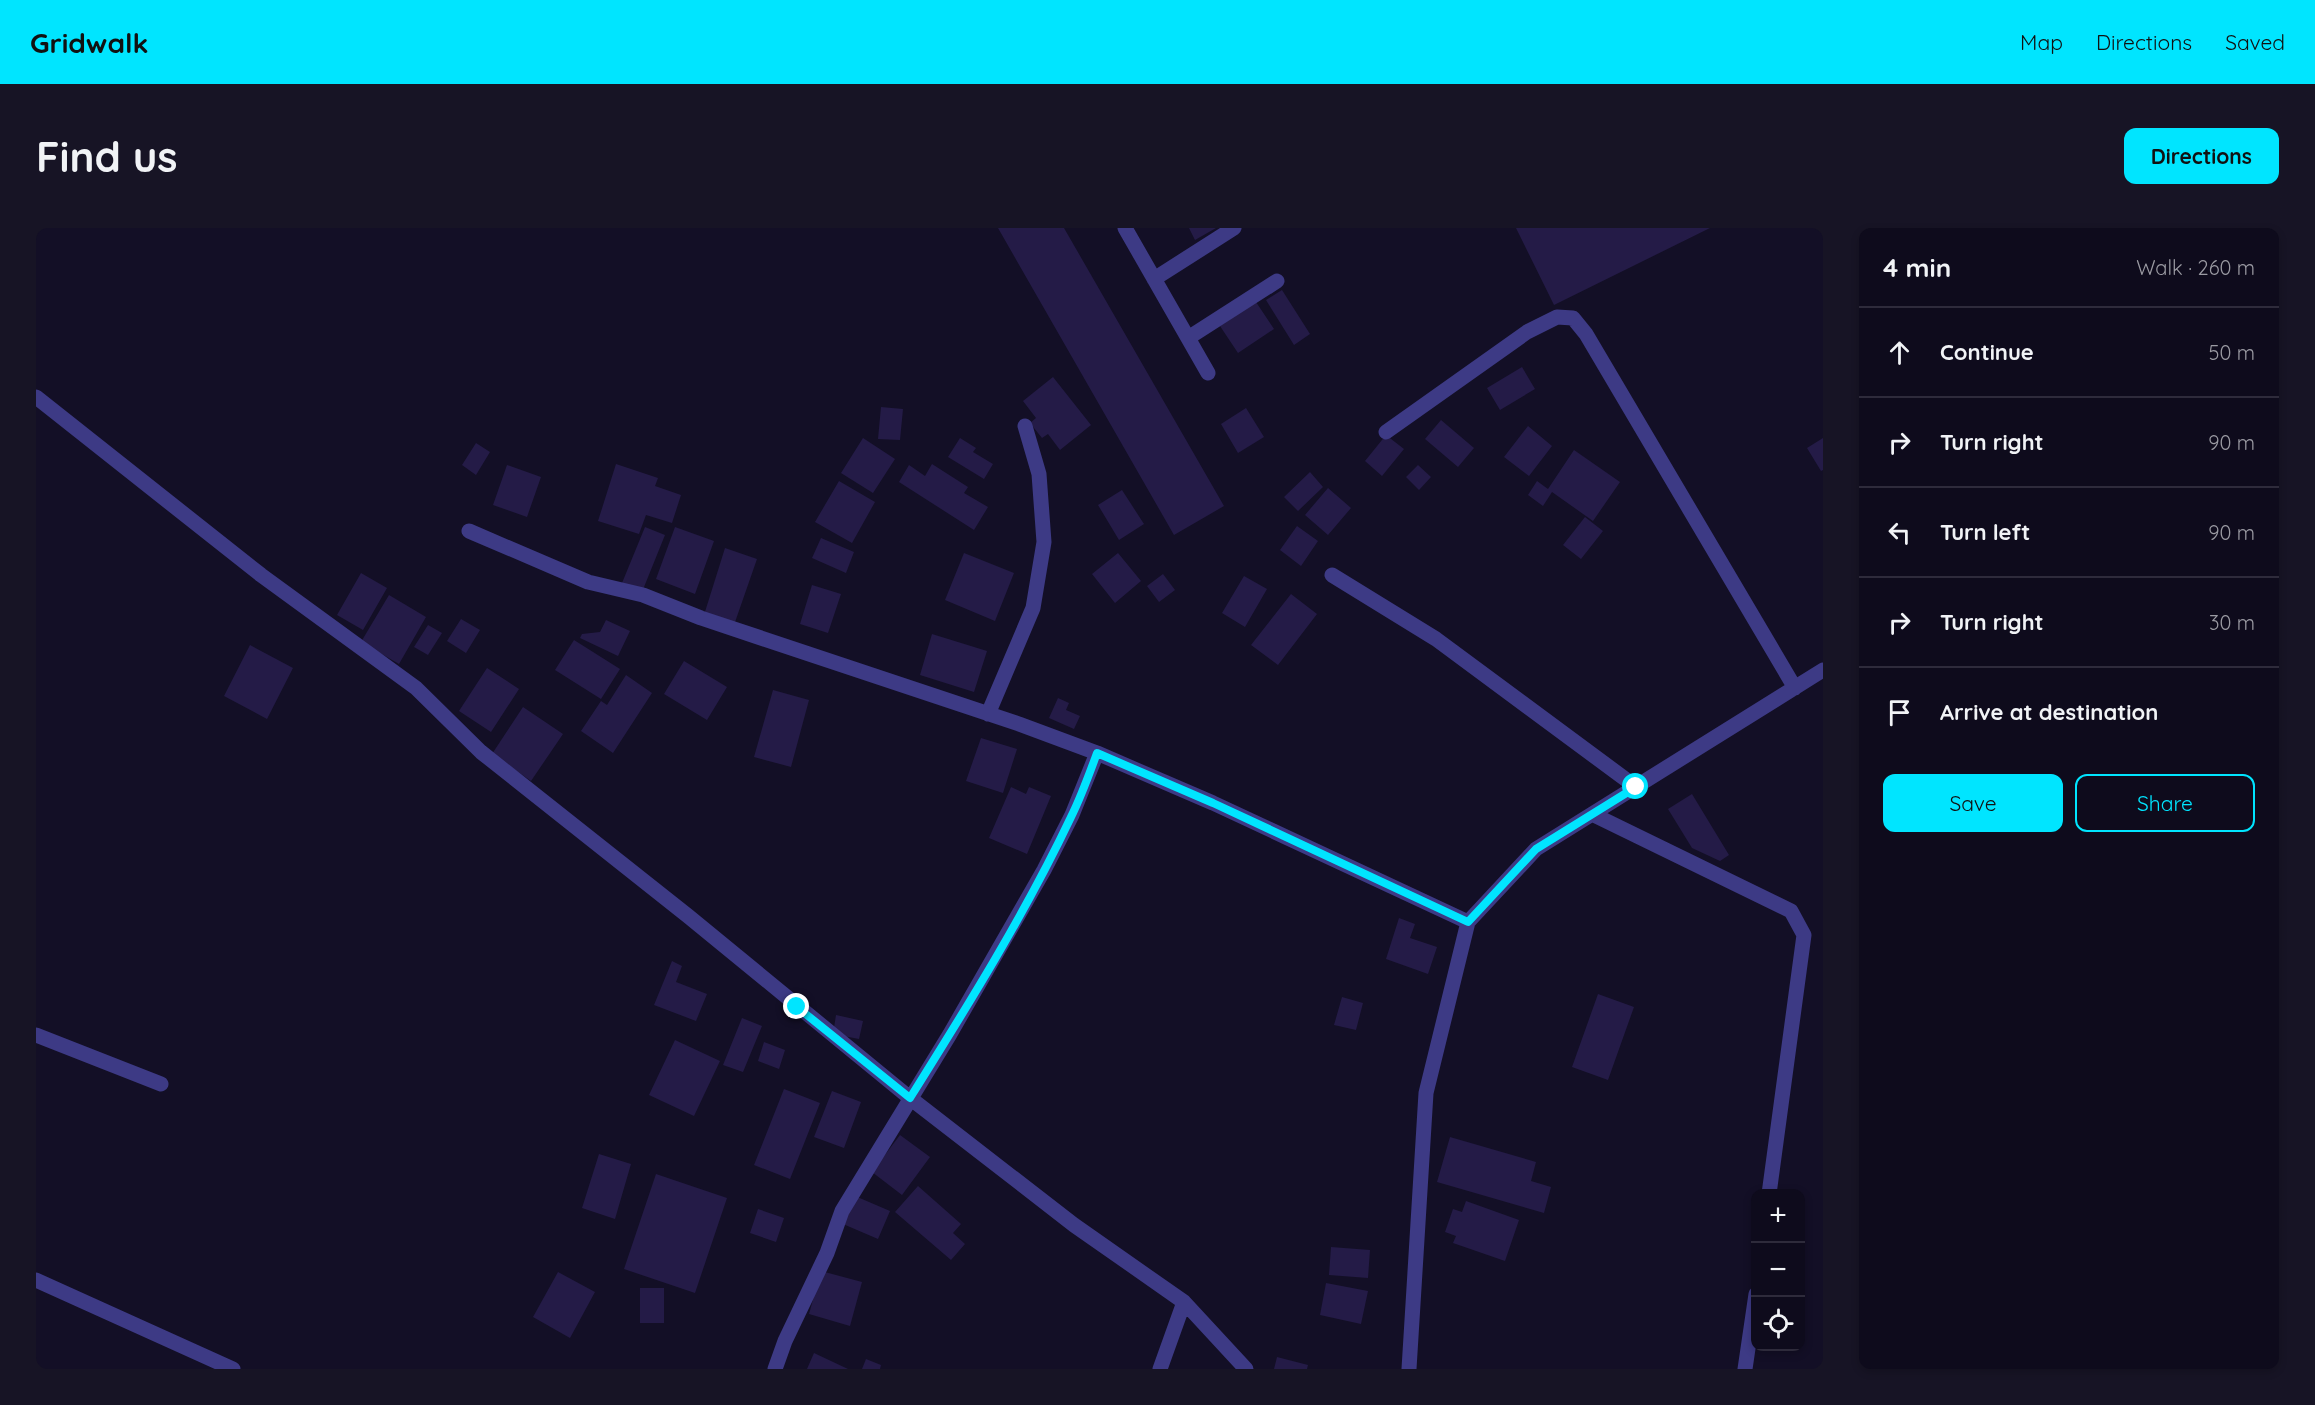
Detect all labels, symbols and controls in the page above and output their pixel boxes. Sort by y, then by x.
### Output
text: Gridwalk [30,25,149,60]
text: Map [2020,29,2063,55]
text: Directions [2096,29,2192,55]
text: Saved [2225,29,2285,55]
button: Directions [2124,128,2279,184]
text: Find us [36,130,178,183]
text: 4 min [1883,251,1951,284]
text: Walk · 260 m [2136,255,2255,280]
icon: ahead [1883,336,1916,369]
text: Continue [1940,338,2034,366]
text: 50 m [2209,340,2255,365]
icon: right [1883,426,1916,459]
text: Turn right [1940,428,2044,456]
text: 90 m [2208,430,2255,455]
icon: left [1883,516,1916,549]
text: Turn left [1940,518,2030,546]
text: 90 m [2208,520,2255,545]
icon: right [1883,606,1916,639]
text: Turn right [1940,608,2044,636]
text: 30 m [2209,610,2255,635]
icon: arrive [1883,696,1916,729]
text: Arrive at destination [1940,698,2158,726]
route start [1622,773,1648,799]
button: Save [1883,774,2063,832]
button: Share [2075,774,2255,832]
route end [783,993,809,1019]
map controls [1751,1189,1805,1351]
button: + [1751,1189,1805,1243]
button: − [1751,1243,1805,1297]
button: locate [1751,1297,1805,1351]

